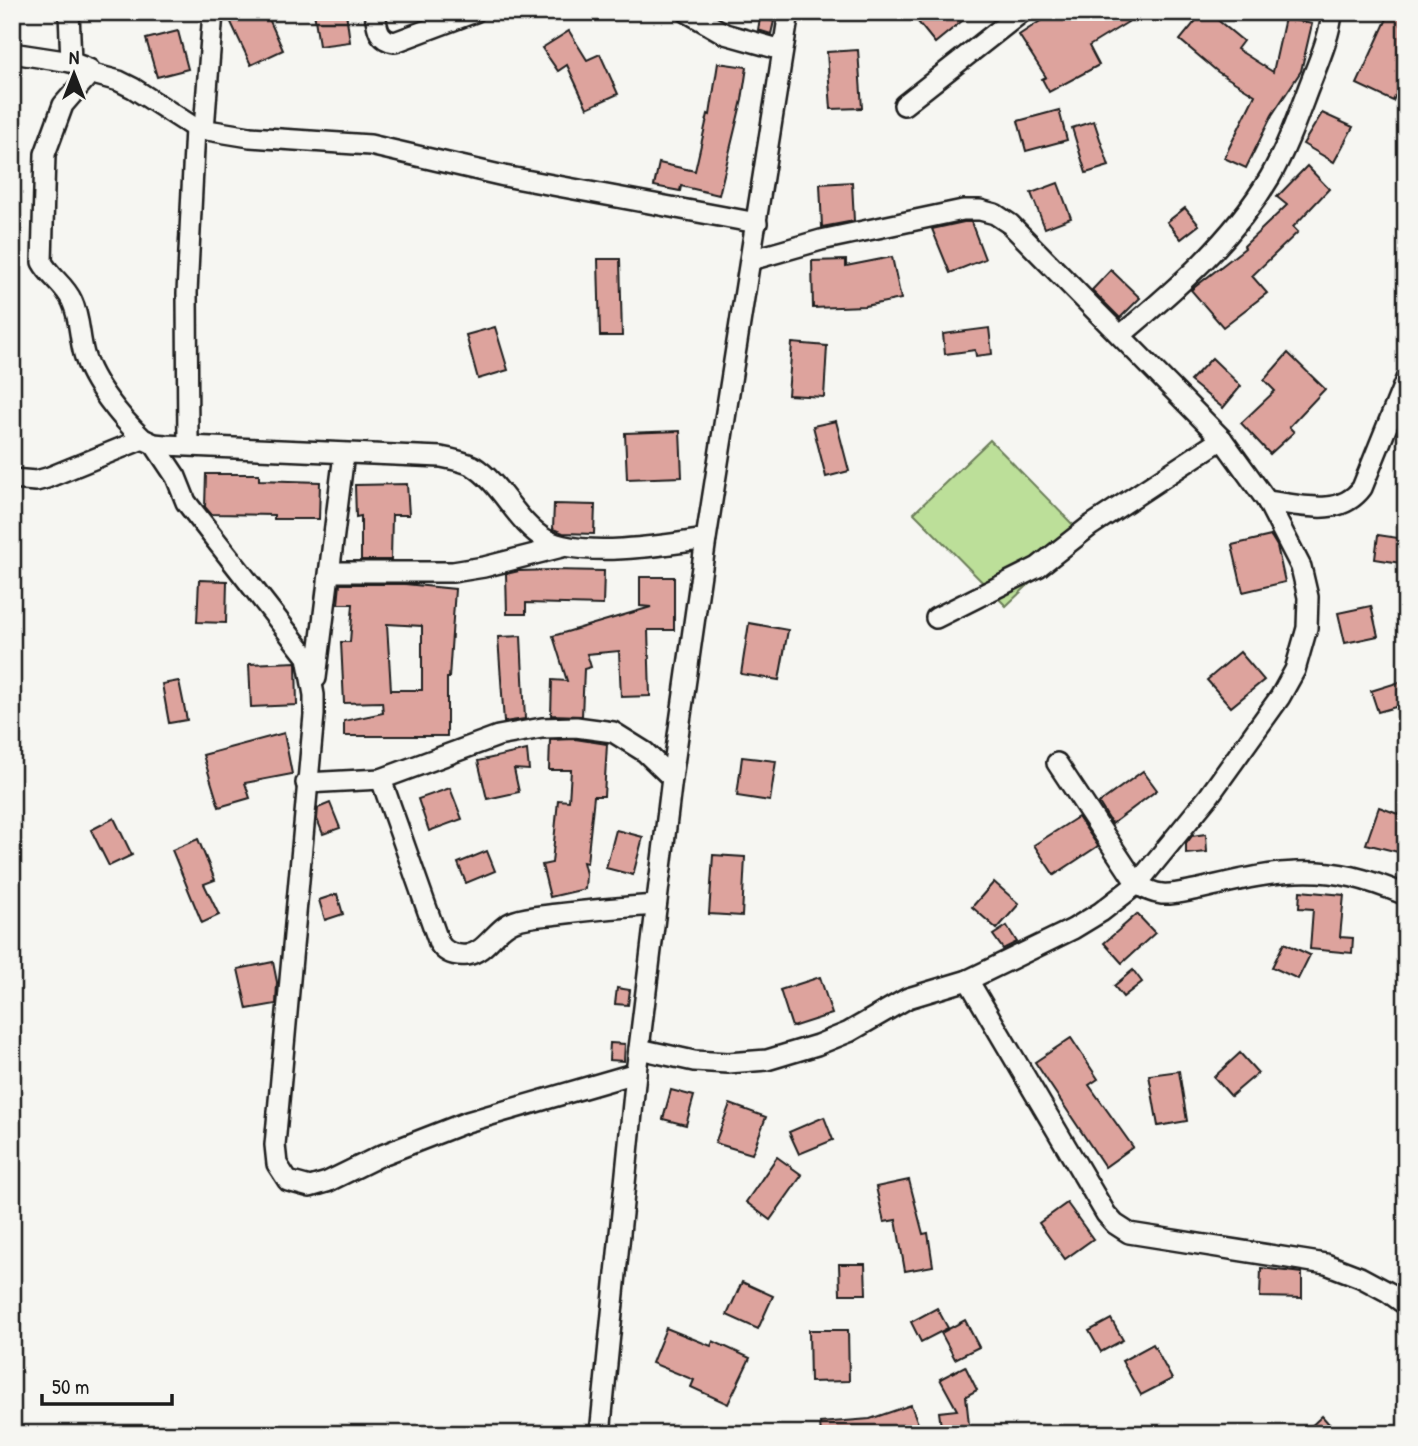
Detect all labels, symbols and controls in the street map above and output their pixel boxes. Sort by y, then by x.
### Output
north arrow [38,38,108,108]
text: N [69,44,79,70]
scale bar [42,1362,172,1406]
text: 50 m [52,1372,89,1401]

